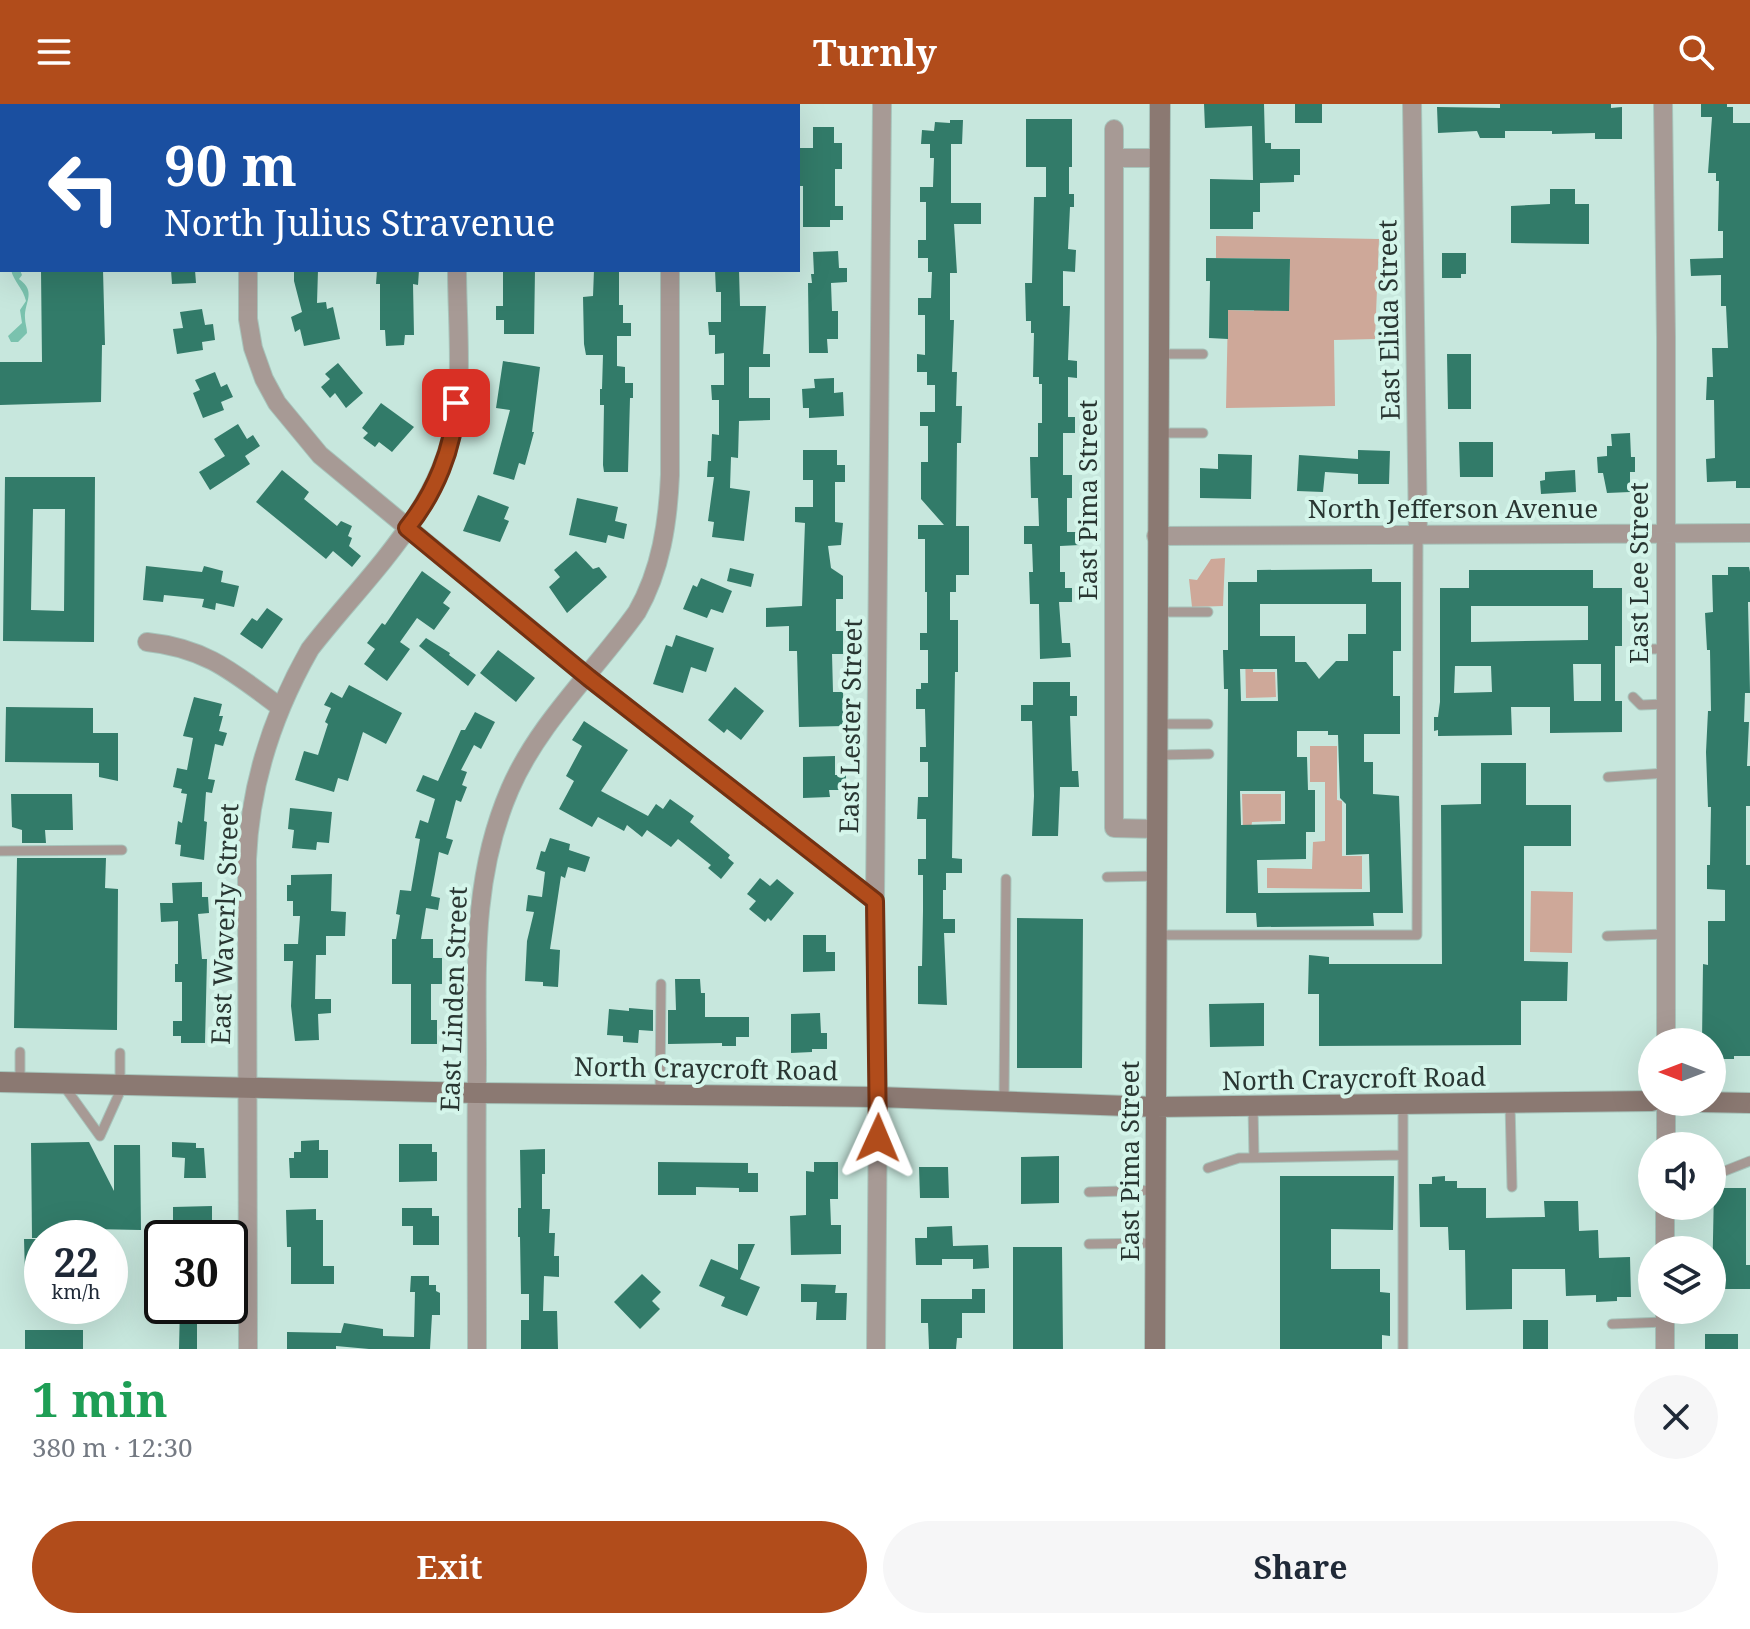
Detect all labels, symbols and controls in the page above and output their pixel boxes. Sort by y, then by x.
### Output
text: Turnly [813,28,937,77]
icon: menu [32,30,76,74]
icon: search [1674,30,1718,74]
text: 90 m [164,126,297,202]
icon: left [32,136,136,240]
text: North Julius Stravenue [164,198,555,247]
street label: East Elida Street [1368,219,1408,421]
pin [422,369,490,437]
icon: arrive [434,381,478,425]
street label: East Pima Street [1069,400,1105,600]
street label: East Lee Street [1620,482,1656,664]
street label: North Jefferson Avenue [1308,490,1598,526]
street label: East Lester Street [830,618,870,834]
street label: East Waverly Street [202,803,246,1045]
street label: East Linden Street [431,886,475,1112]
north arrow [1638,1028,1726,1116]
map controls [1638,1028,1726,1324]
street label: North Craycroft Road [574,1048,838,1088]
street label: North Craycroft Road [1222,1058,1486,1098]
street label: East Pima Street [1111,1061,1147,1261]
position arrow [836,1096,920,1180]
button: sound [1638,1132,1726,1220]
speed limit sign: 30 [144,1220,248,1324]
text: 22 [53,1234,99,1289]
button: layers [1638,1236,1726,1324]
text: km/h [51,1278,101,1305]
text: 1 min [32,1366,168,1431]
button: close [1634,1375,1718,1459]
text: 380 m · 12:30 [32,1429,193,1465]
button: Exit [32,1521,867,1613]
button: Share [883,1521,1718,1613]

